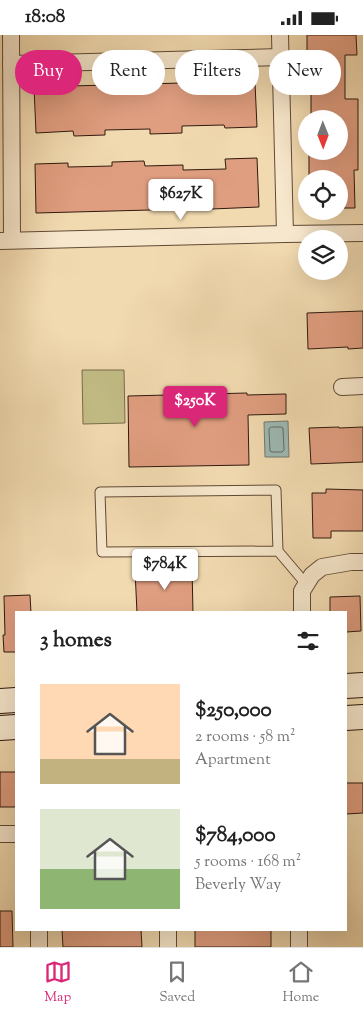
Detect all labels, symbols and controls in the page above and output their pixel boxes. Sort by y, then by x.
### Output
text: 18:08 [25,4,65,31]
chip: Buy [15,50,82,95]
chip: Rent [92,50,165,95]
chip: Filters [175,50,259,95]
chip: New [269,50,341,95]
north arrow [298,110,348,160]
map controls [298,110,348,280]
button: locate [298,170,348,220]
pin: $627K [146,179,216,221]
text: $627K [159,183,203,206]
button: layers [298,230,348,280]
pin: $250K [160,385,230,428]
text: $250K [174,390,216,413]
pin: $784K [130,549,200,591]
text: $784K [143,553,187,576]
text: 3 homes [40,626,112,656]
icon: filters [294,627,322,655]
text: $250,000 [195,696,272,726]
icon: home [80,704,140,764]
text: 2 rooms · 58 m² [195,726,295,749]
text: Apartment [195,749,271,772]
text: $784,000 [195,821,276,851]
icon: home [80,829,140,889]
text: 5 rooms · 168 m² [195,851,301,874]
text: Beverly Way [195,874,281,897]
tab: Map [44,958,72,1008]
tab: Saved [159,958,195,1008]
tab: Home [283,958,319,1008]

